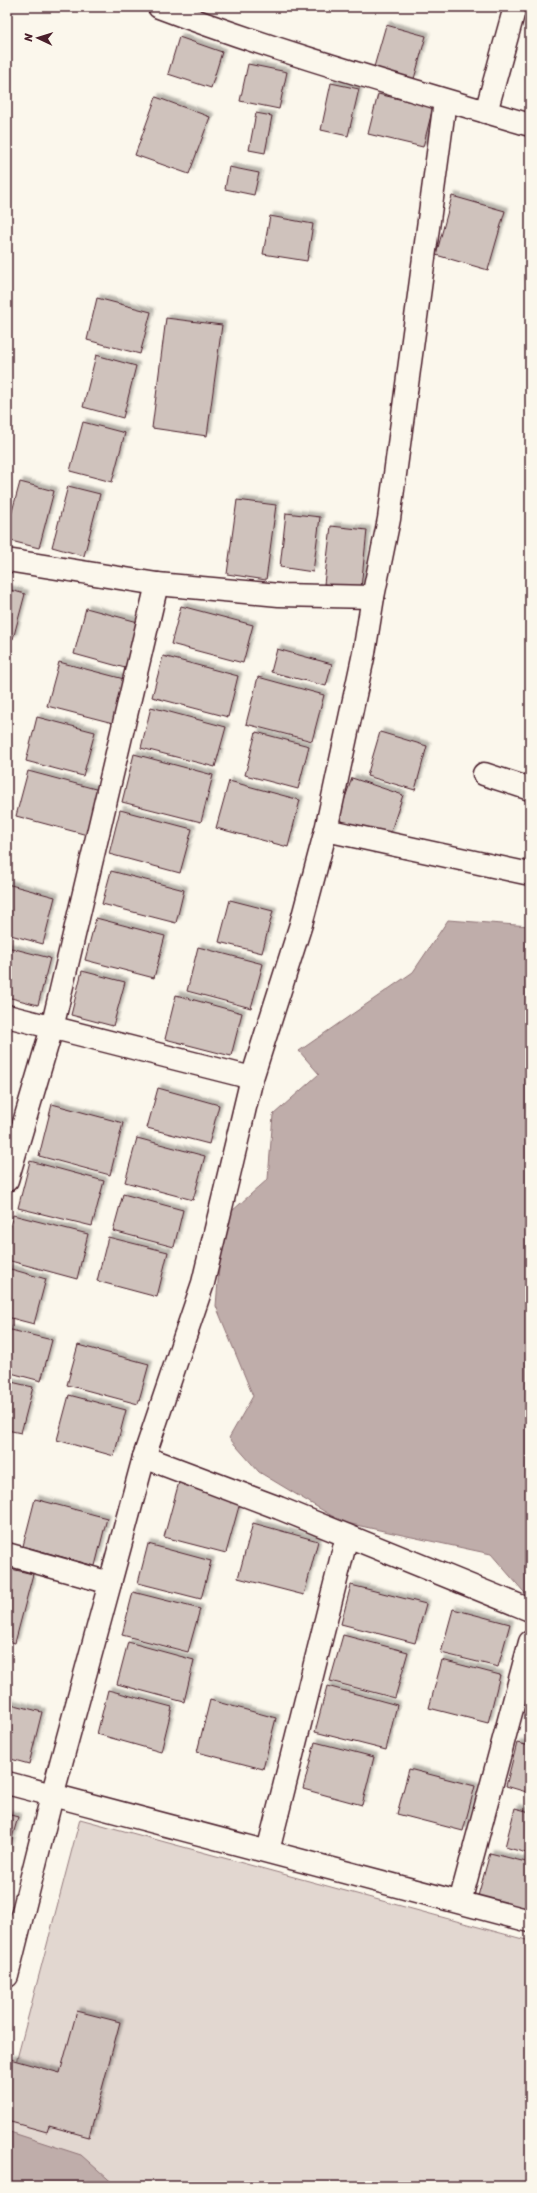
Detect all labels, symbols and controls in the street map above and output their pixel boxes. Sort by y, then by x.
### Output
north arrow [18,18,58,58]
text: N [19,32,38,43]

